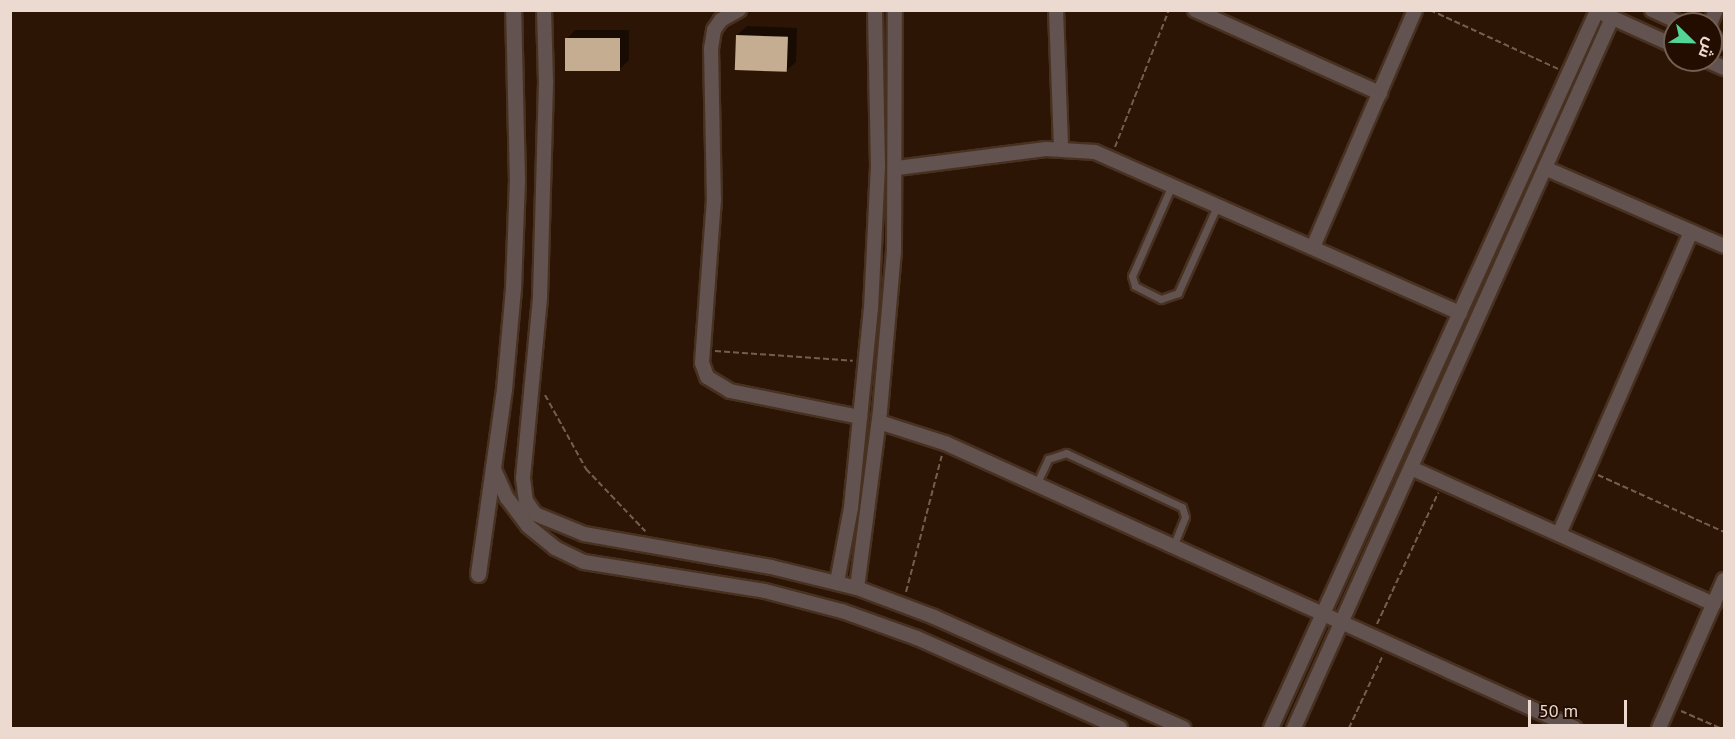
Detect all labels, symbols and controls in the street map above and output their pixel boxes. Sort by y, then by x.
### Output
north arrow [1663,12,1723,72]
text: ش [1695,35,1721,62]
scale bar [1531,688,1630,726]
text: 50 m [1539,699,1578,722]

